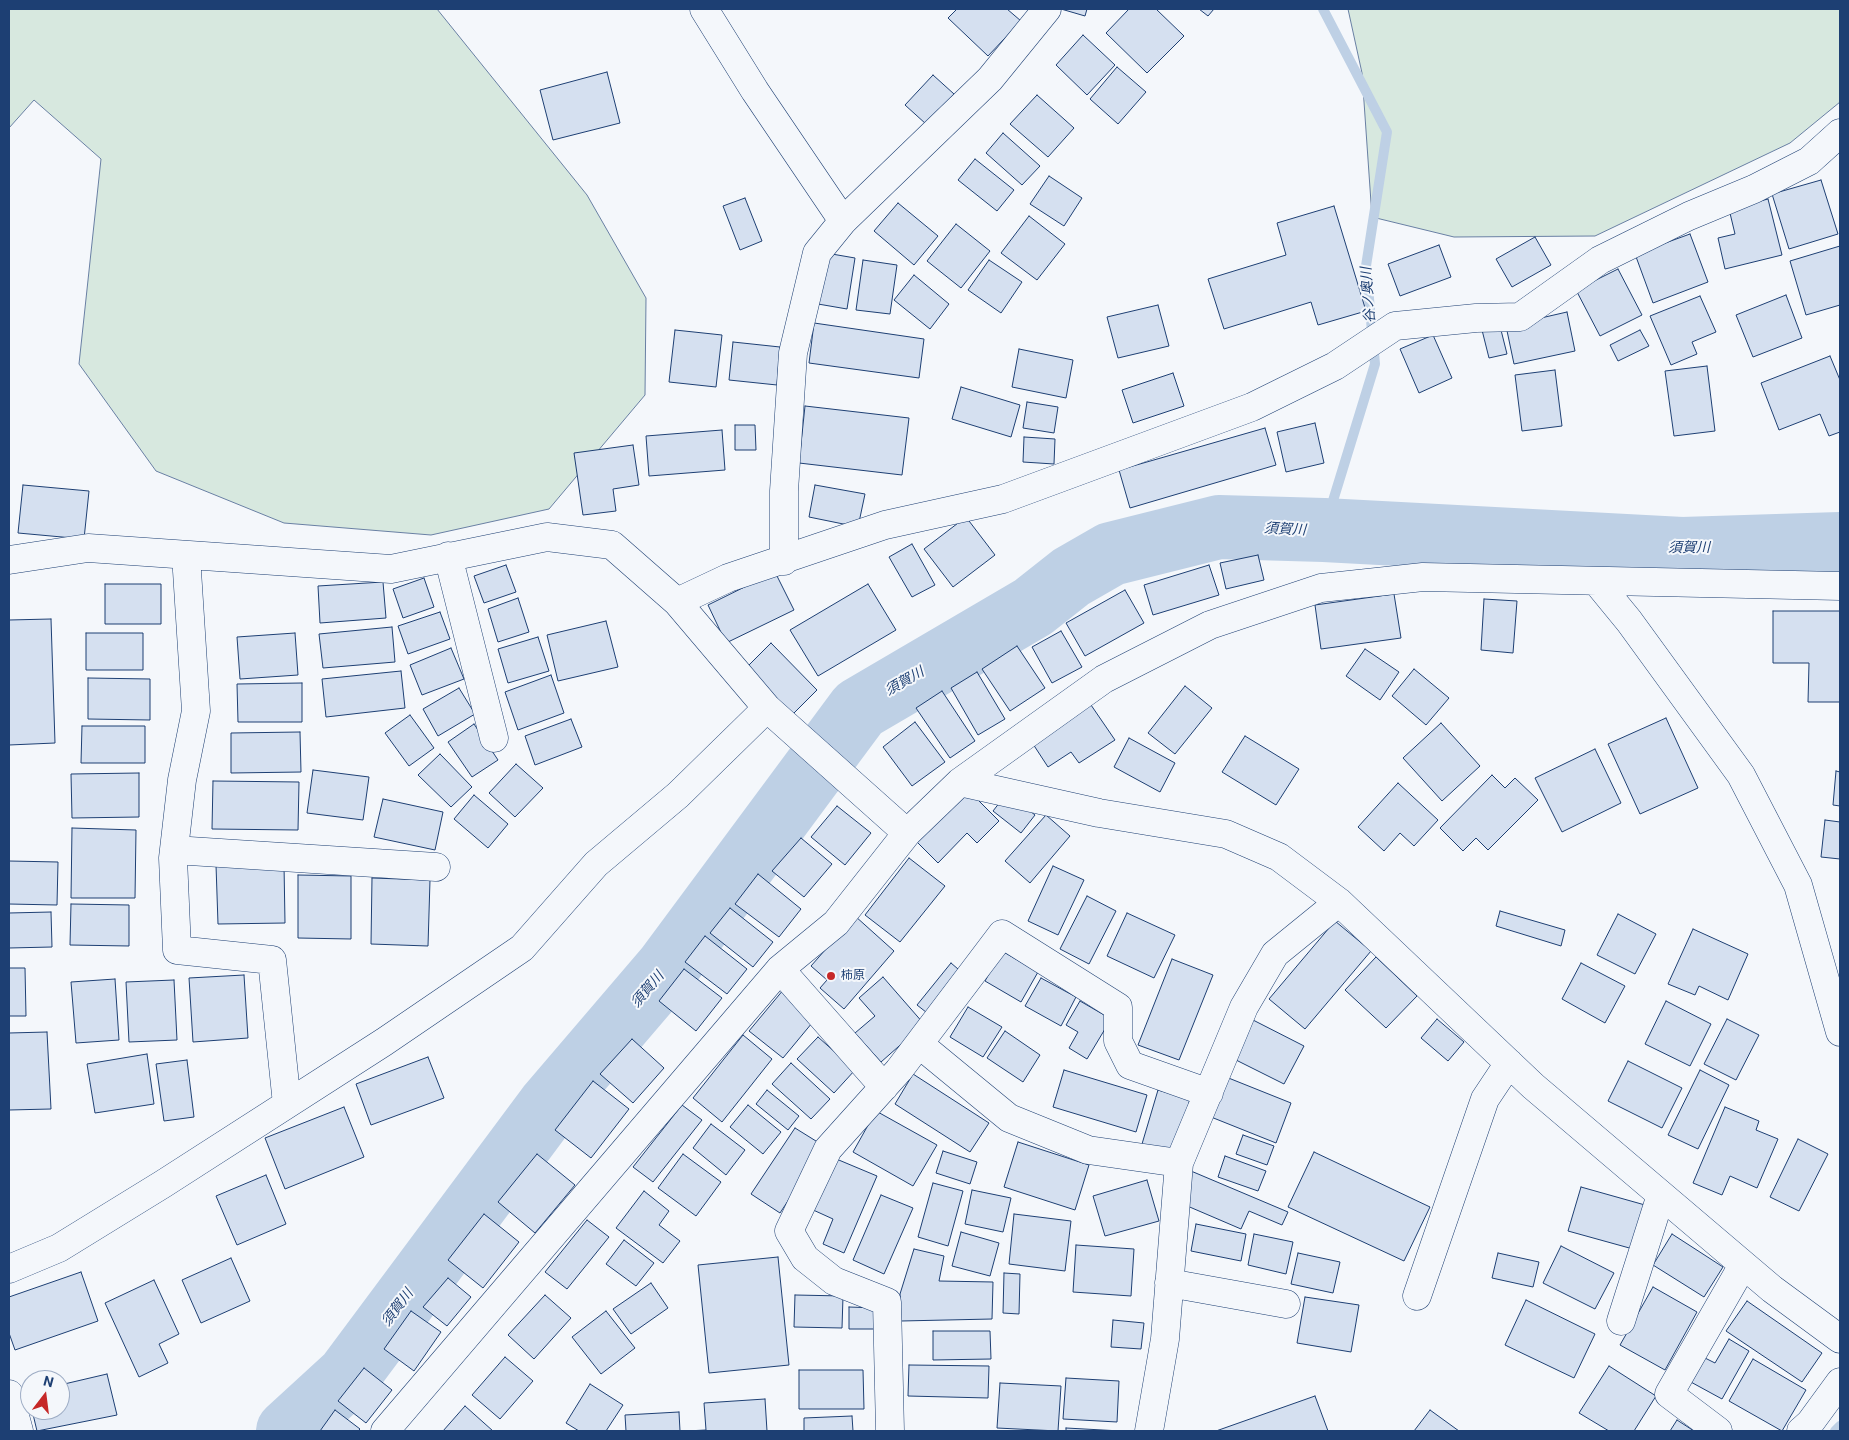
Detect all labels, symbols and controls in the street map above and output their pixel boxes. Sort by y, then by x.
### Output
water label: 谷ノ奥川 [1359,266,1379,324]
water label: 須賀川 [1264,521,1306,539]
water label: 須賀川 [1668,540,1710,556]
water label: 須賀川 [883,664,927,700]
water label: 須賀川 [628,969,668,1011]
place label: 柿原 [841,969,865,983]
marker: 柿原 [825,970,837,982]
water label: 須賀川 [379,1286,417,1330]
north arrow [20,1370,70,1420]
text: N [42,1372,55,1390]

